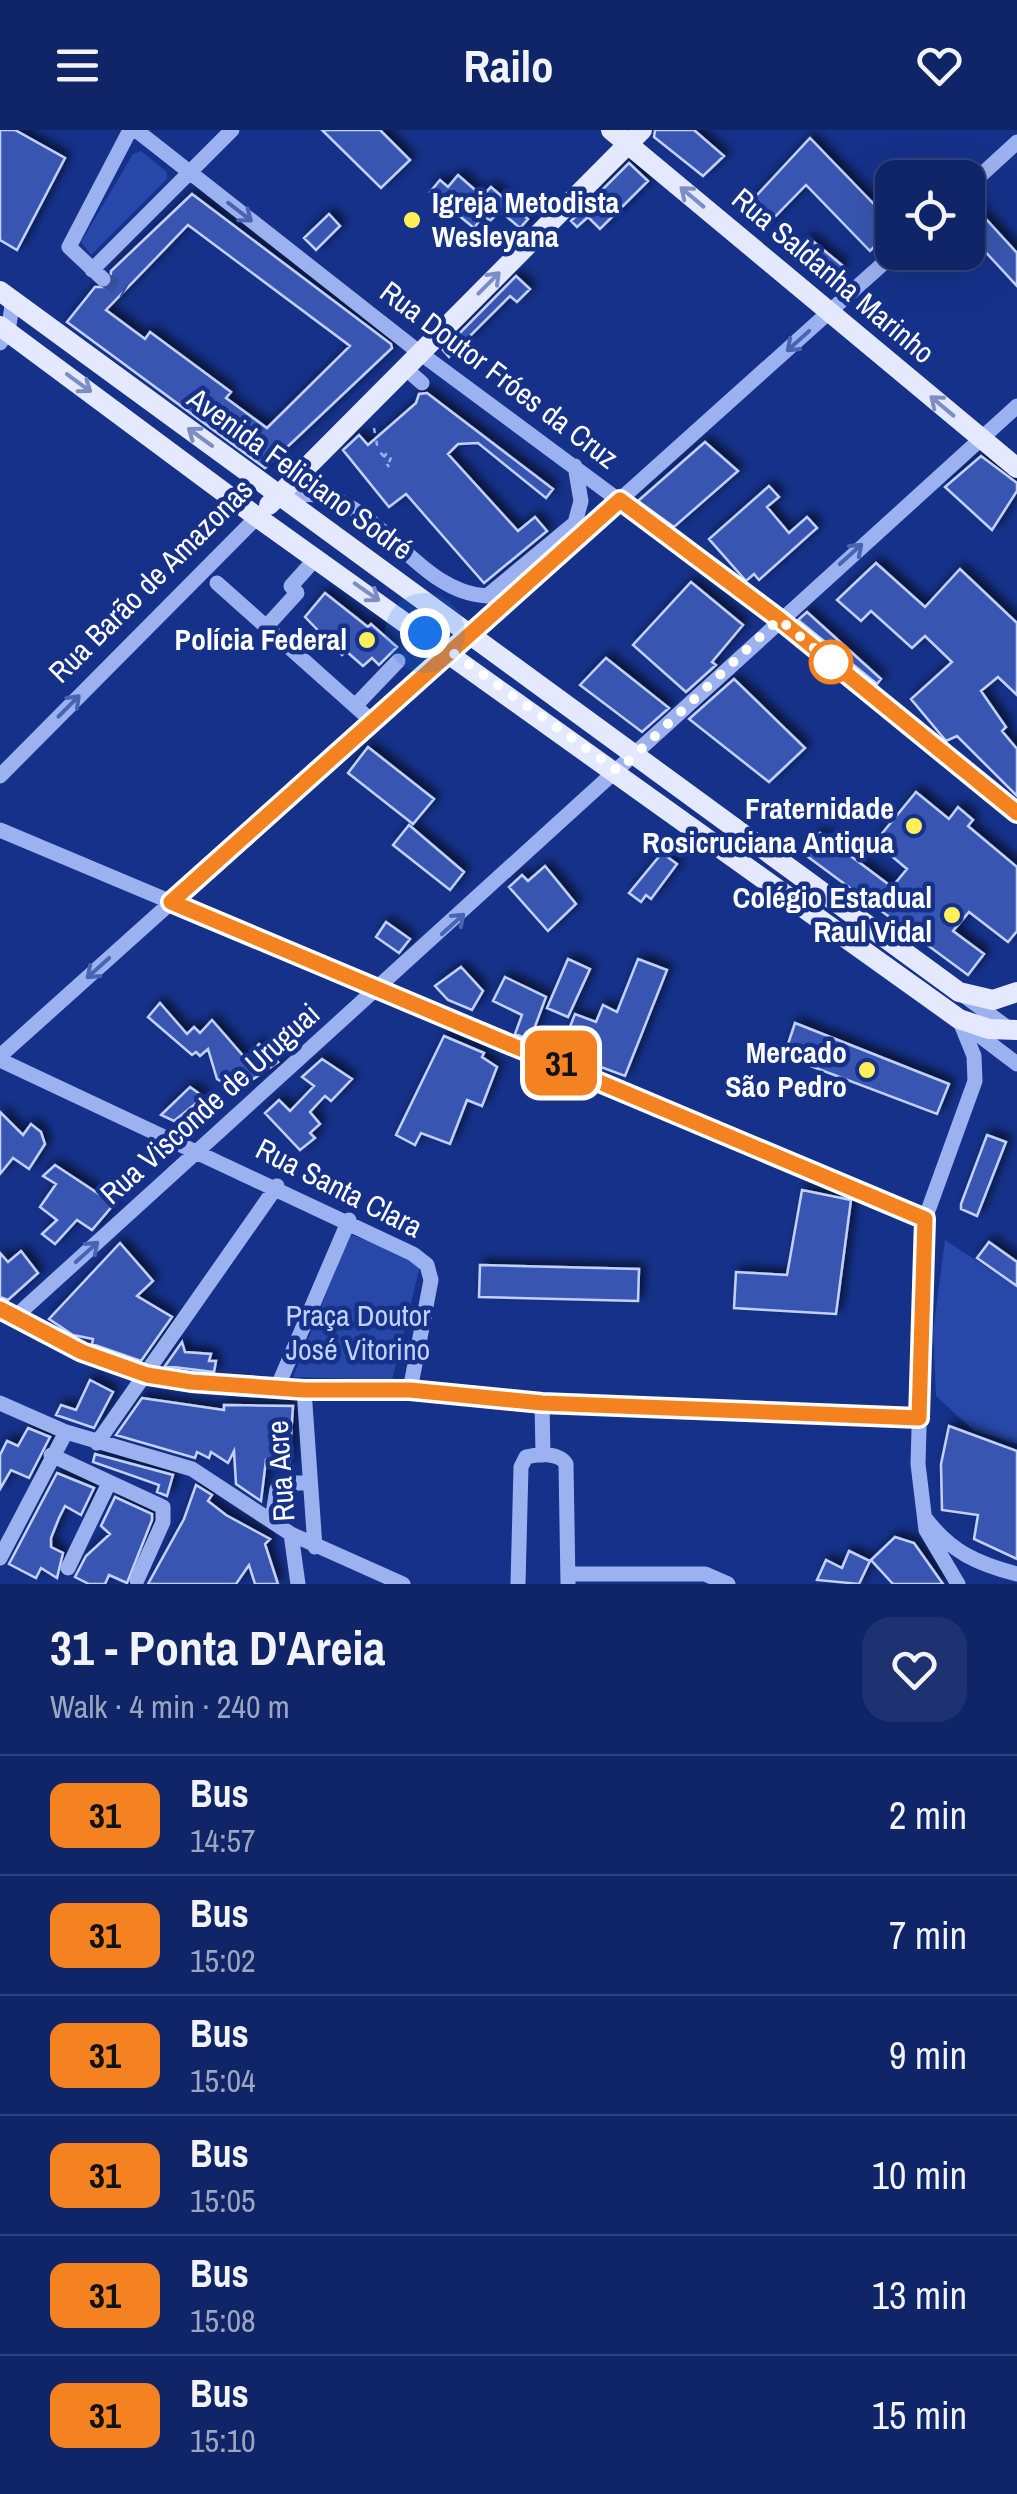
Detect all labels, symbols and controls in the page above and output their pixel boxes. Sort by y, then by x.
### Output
text: Railo [463,35,554,96]
icon: menu [50,38,105,93]
icon: heart [912,38,967,93]
map controls [875,160,985,270]
button: locate [875,160,985,270]
street label: Rua Saldanha Marinho [724,179,943,372]
place label: Igreja Metodista Wesleyana [432,182,620,256]
one-way arrow [680,187,706,209]
one-way arrow [226,202,253,223]
marker: Igreja Metodista Wesleyana [401,209,423,231]
street label: Rua Doutor Fróes da Cruz [372,271,627,477]
one-way arrow [477,272,501,296]
one-way arrow [786,330,811,353]
one-way arrow [65,372,92,393]
street label: Avenida Feliciano Sodré [179,377,421,568]
one-way arrow [929,395,955,417]
one-way arrow [187,427,214,448]
street label: Rua Barão de Amazonas [39,469,261,691]
one-way arrow [838,543,863,566]
one-way arrow [352,581,380,602]
your location [400,608,450,658]
place label: Polícia Federal [175,619,347,659]
marker: Polícia Federal [356,629,378,651]
unlabelled marker [810,641,852,683]
one-way arrow [56,695,80,719]
place label: Fraternidade Rosicruciana Antiqua [642,788,894,862]
marker: Fraternidade Rosicruciana Antiqua [903,815,925,837]
place label: Colégio Estadual Raul Vidal [732,877,932,951]
marker: Colégio Estadual Raul Vidal [941,904,963,926]
one-way arrow [440,912,465,935]
one-way arrow [86,956,111,979]
street label: Rua Visconde de Uruguai [91,994,328,1213]
line badge: 31 [516,1030,606,1096]
place label: Mercado São Pedro [725,1032,847,1106]
text: 31 [545,1040,577,1087]
marker: Mercado São Pedro [856,1059,878,1081]
street label: Rua Santa Clara [249,1128,430,1246]
one-way arrow [74,1240,99,1263]
park label: Praça Doutor José Vitorino [286,1295,431,1369]
street label: Rua Acre [257,1419,303,1523]
text: 31 - Ponta D'Areia [50,1615,385,1680]
button: heart [862,1617,967,1722]
text: Walk · 4 min · 240 m [50,1685,290,1728]
text: Bus [190,1768,249,1819]
text: 2 min [889,1790,967,1841]
text: 31 [89,1792,121,1839]
text: 14:57 [190,1819,256,1862]
text: Bus [190,1888,249,1939]
text: 7 min [889,1910,967,1961]
text: 31 [89,1912,121,1959]
text: 15:02 [190,1939,256,1982]
text: Bus [190,2008,249,2059]
text: 9 min [889,2030,967,2081]
text: 31 [89,2032,121,2079]
text: 15:04 [190,2059,256,2102]
text: Bus [190,2128,249,2179]
text: 10 min [872,2150,967,2201]
text: 31 [89,2152,121,2199]
text: 15:05 [190,2179,256,2222]
text: Bus [190,2248,249,2299]
text: 13 min [872,2270,967,2321]
text: 31 [89,2272,121,2319]
text: 15:08 [190,2299,256,2342]
text: Bus [190,2368,249,2419]
text: 15 min [872,2390,967,2441]
text: 31 [89,2392,121,2439]
text: 15:10 [190,2419,256,2462]

